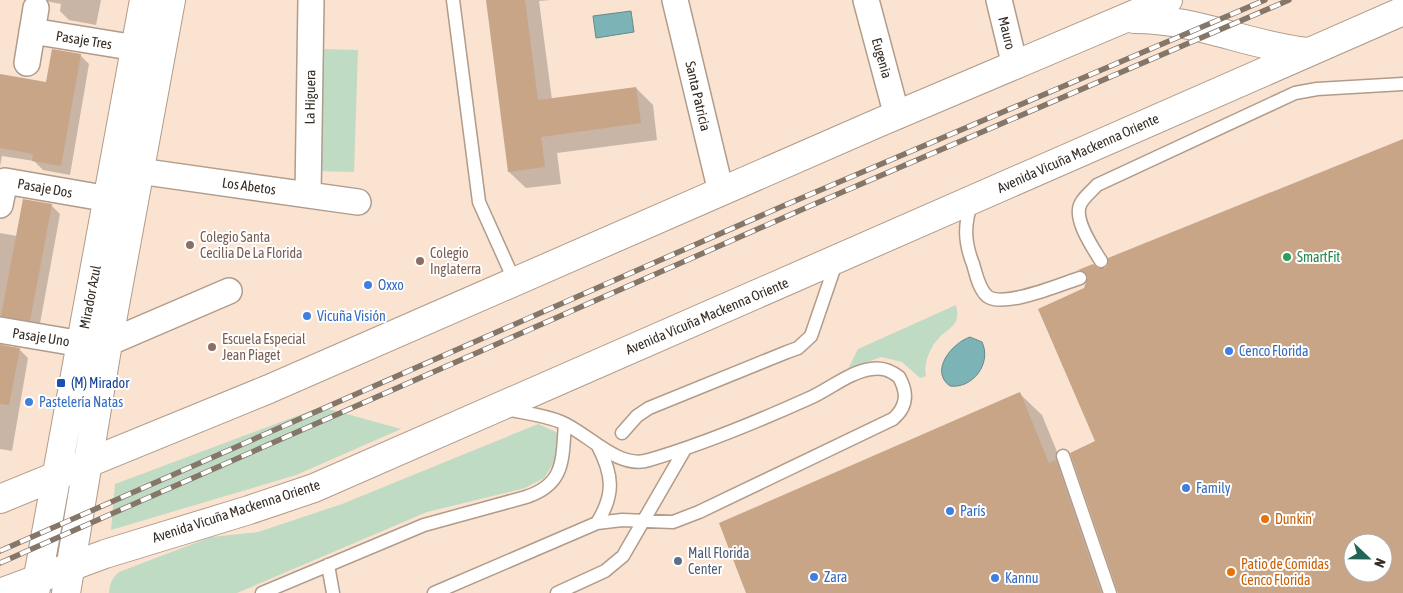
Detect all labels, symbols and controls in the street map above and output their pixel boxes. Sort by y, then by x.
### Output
street label: Mauro [995,15,1019,51]
street label: Pasaje Tres [55,28,113,52]
street label: Eugenia [869,36,895,80]
street label: Santa Patricia [682,60,714,132]
street label: La Higuera [302,70,318,124]
street label: Avenida Vicuña Mackenna Oriente [995,110,1161,196]
street label: Los Abetos [221,174,277,198]
street label: Pasaje Dos [16,175,74,201]
place label: Colegio Santa Cecilia De La Florida [200,229,303,261]
marker: Colegio Santa Cecilia De La Florida [184,239,196,251]
place label: Colegio Inglaterra [430,245,481,277]
place label: SmartFit [1297,249,1340,265]
marker: SmartFit [1281,251,1293,263]
marker: Colegio Inglaterra [414,255,426,267]
street label: Mirador Azul [76,263,104,330]
street label: Avenida Vicuña Mackenna Oriente [623,274,791,358]
place label: Oxxo [378,277,404,293]
marker: Oxxo [362,279,374,291]
place label: Vicuña Visión [317,308,386,324]
marker: Vicuña Visión [301,310,313,322]
street label: Pasaje Uno [11,325,71,349]
place label: Escuela Especial Jean Piaget [222,331,306,363]
marker: Escuela Especial Jean Piaget [206,341,218,353]
place label: Cenco Florida [1239,343,1308,359]
marker: Cenco Florida [1223,345,1235,357]
place label: (M) Mirador [71,375,130,391]
marker: (M) Mirador [55,377,67,389]
place label: Pastelería Natas [39,394,123,410]
marker: Pastelería Natas [23,396,35,408]
street label: Avenida Vicuña Mackenna Oriente [150,476,322,546]
place label: Family [1196,480,1231,496]
marker: Family [1180,482,1192,494]
place label: París [960,503,985,519]
marker: París [944,505,956,517]
place label: Dunkin' [1275,511,1314,527]
marker: Dunkin' [1259,513,1271,525]
north arrow [1343,533,1393,583]
place label: Mall Florida Center [688,545,750,577]
marker: Mall Florida Center [672,555,684,567]
place label: Patio de Comidas Cenco Florida [1241,556,1329,588]
text: N [1371,556,1389,570]
marker: Patio de Comidas Cenco Florida [1225,566,1237,578]
place label: Zara [824,569,847,585]
place label: Kannu [1005,570,1038,586]
marker: Zara [808,571,820,583]
marker: Kannu [989,572,1001,584]

